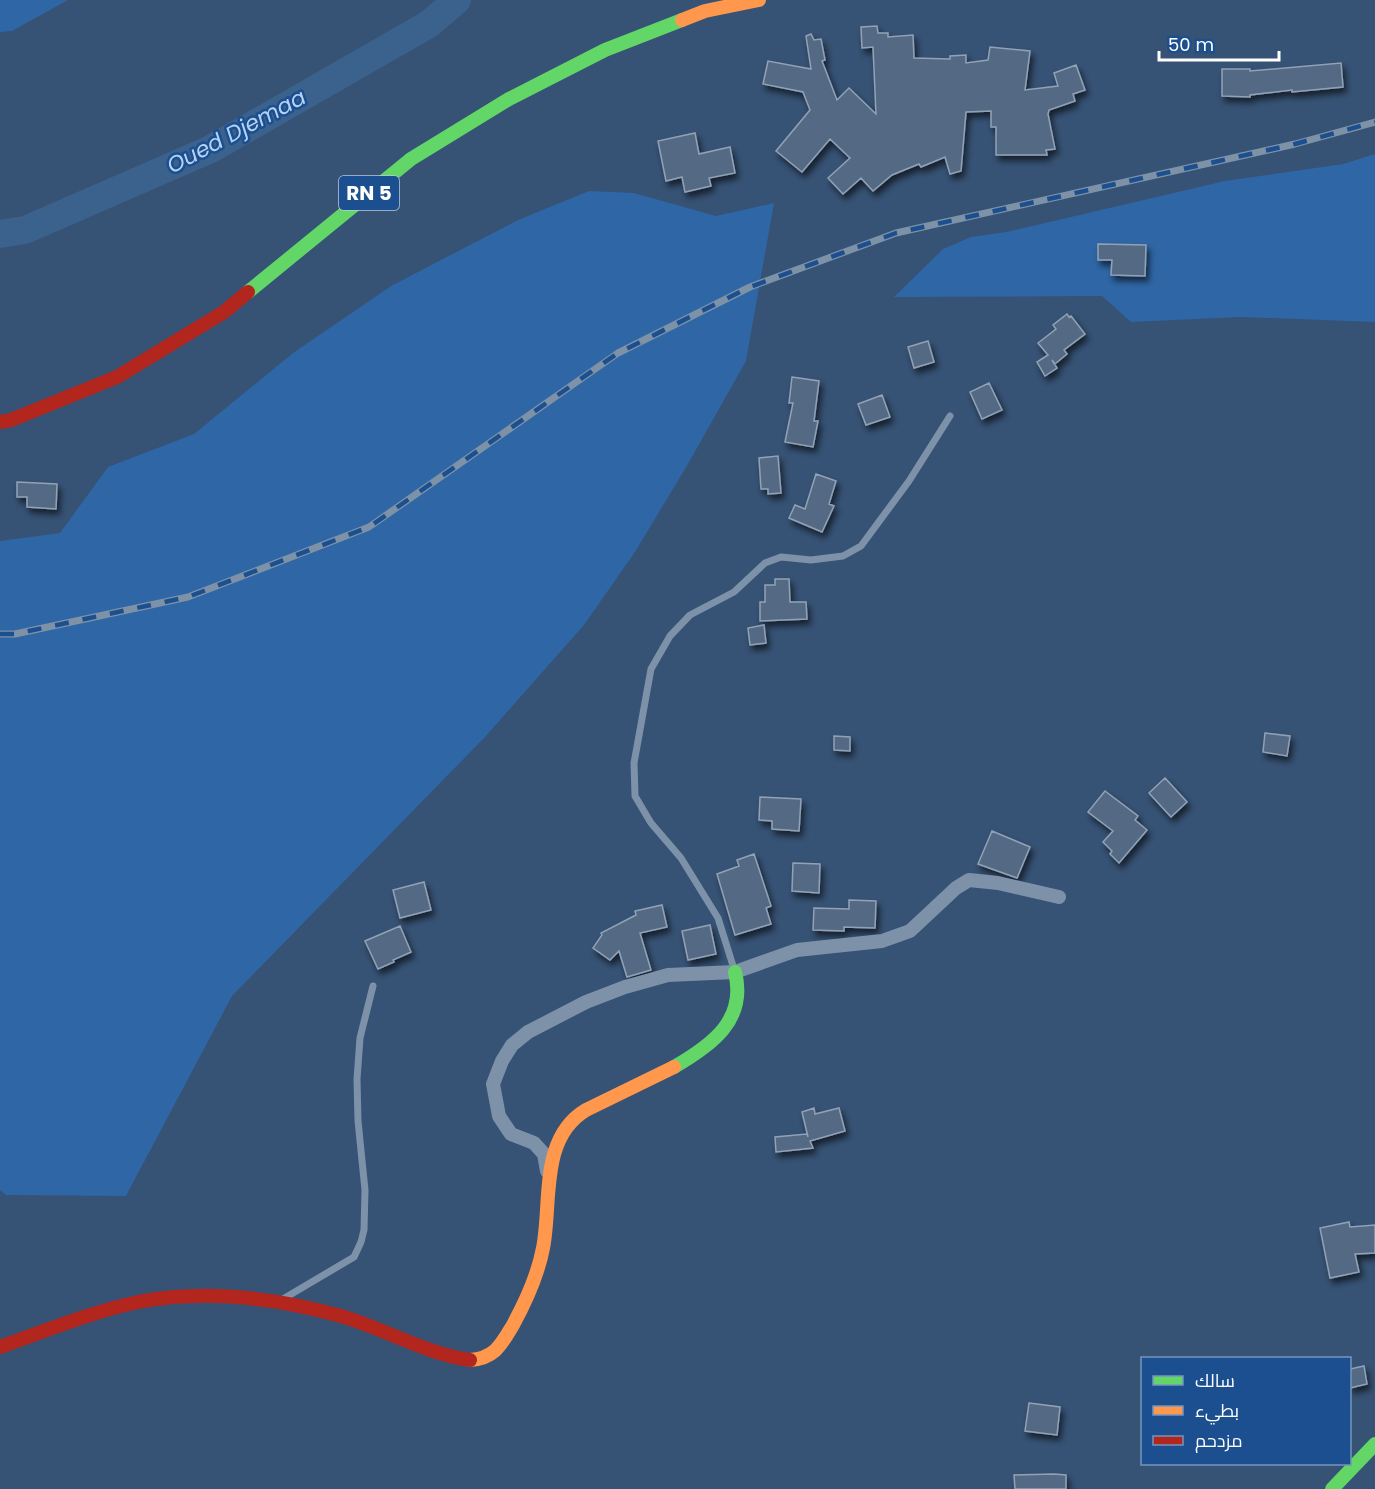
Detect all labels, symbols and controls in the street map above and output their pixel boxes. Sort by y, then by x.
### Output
scale bar [1159,24,1279,62]
text: 50 m [1168,32,1214,57]
water label: Oued Djemaa [161,82,311,181]
road number: RN 5 [339,176,399,210]
legend [1141,1357,1351,1465]
text: سالك [1195,1368,1235,1393]
text: بطيء [1195,1398,1239,1425]
text: مزدحم [1195,1428,1243,1453]

